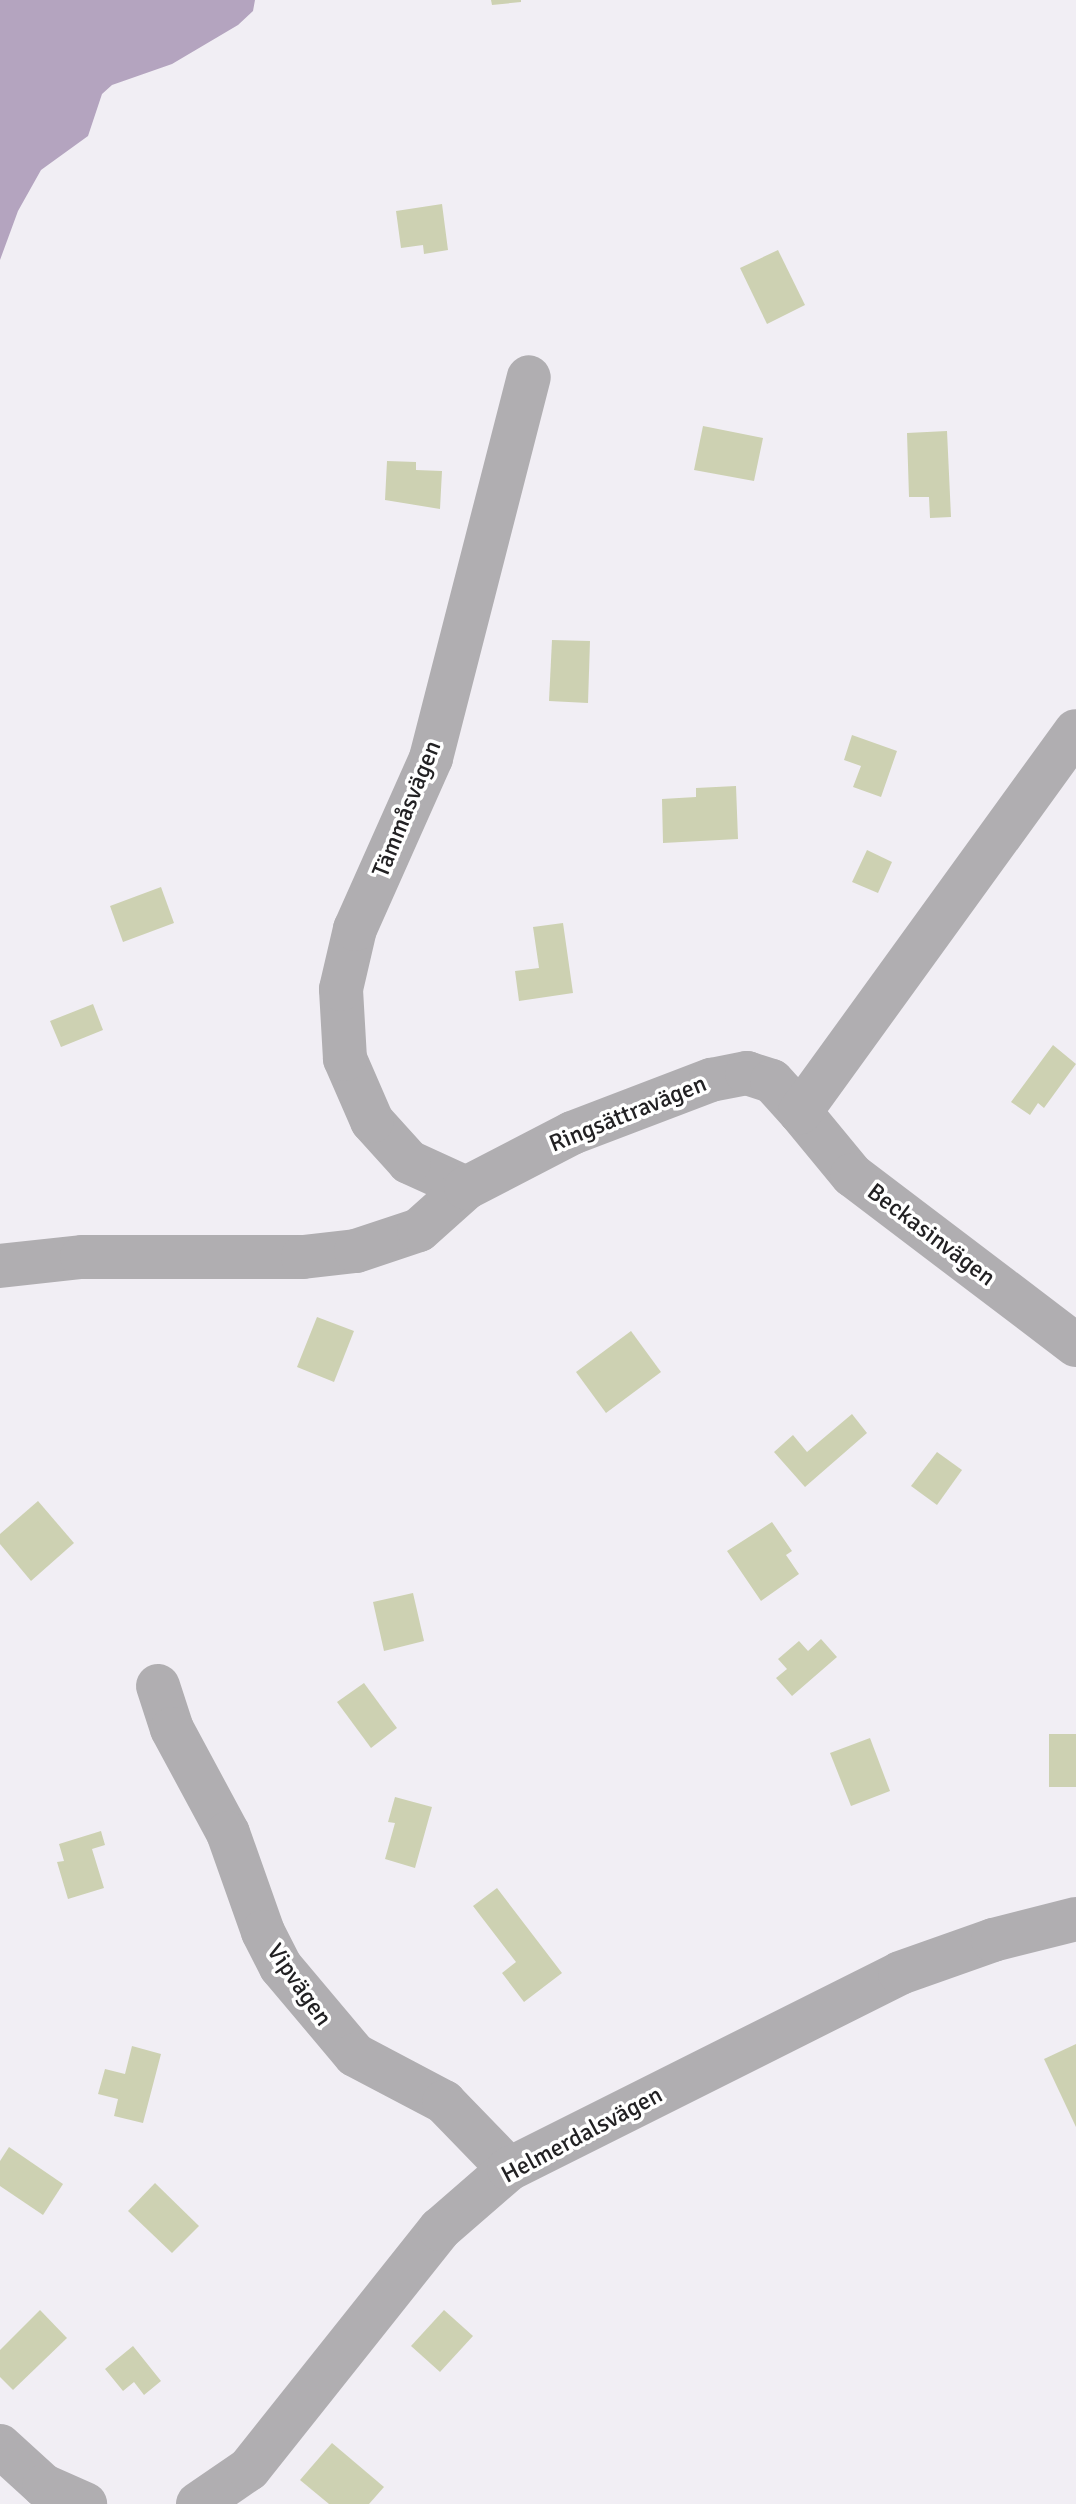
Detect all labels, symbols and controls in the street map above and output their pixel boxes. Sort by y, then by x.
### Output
street label: Tämmåsvägen [367,736,447,882]
street label: Ringsättravägen [545,1069,711,1159]
street label: Beckasinvägen [861,1178,1001,1292]
street label: Vipvägen [260,1938,338,2032]
street label: Helmerdalsvägen [497,2080,667,2190]

